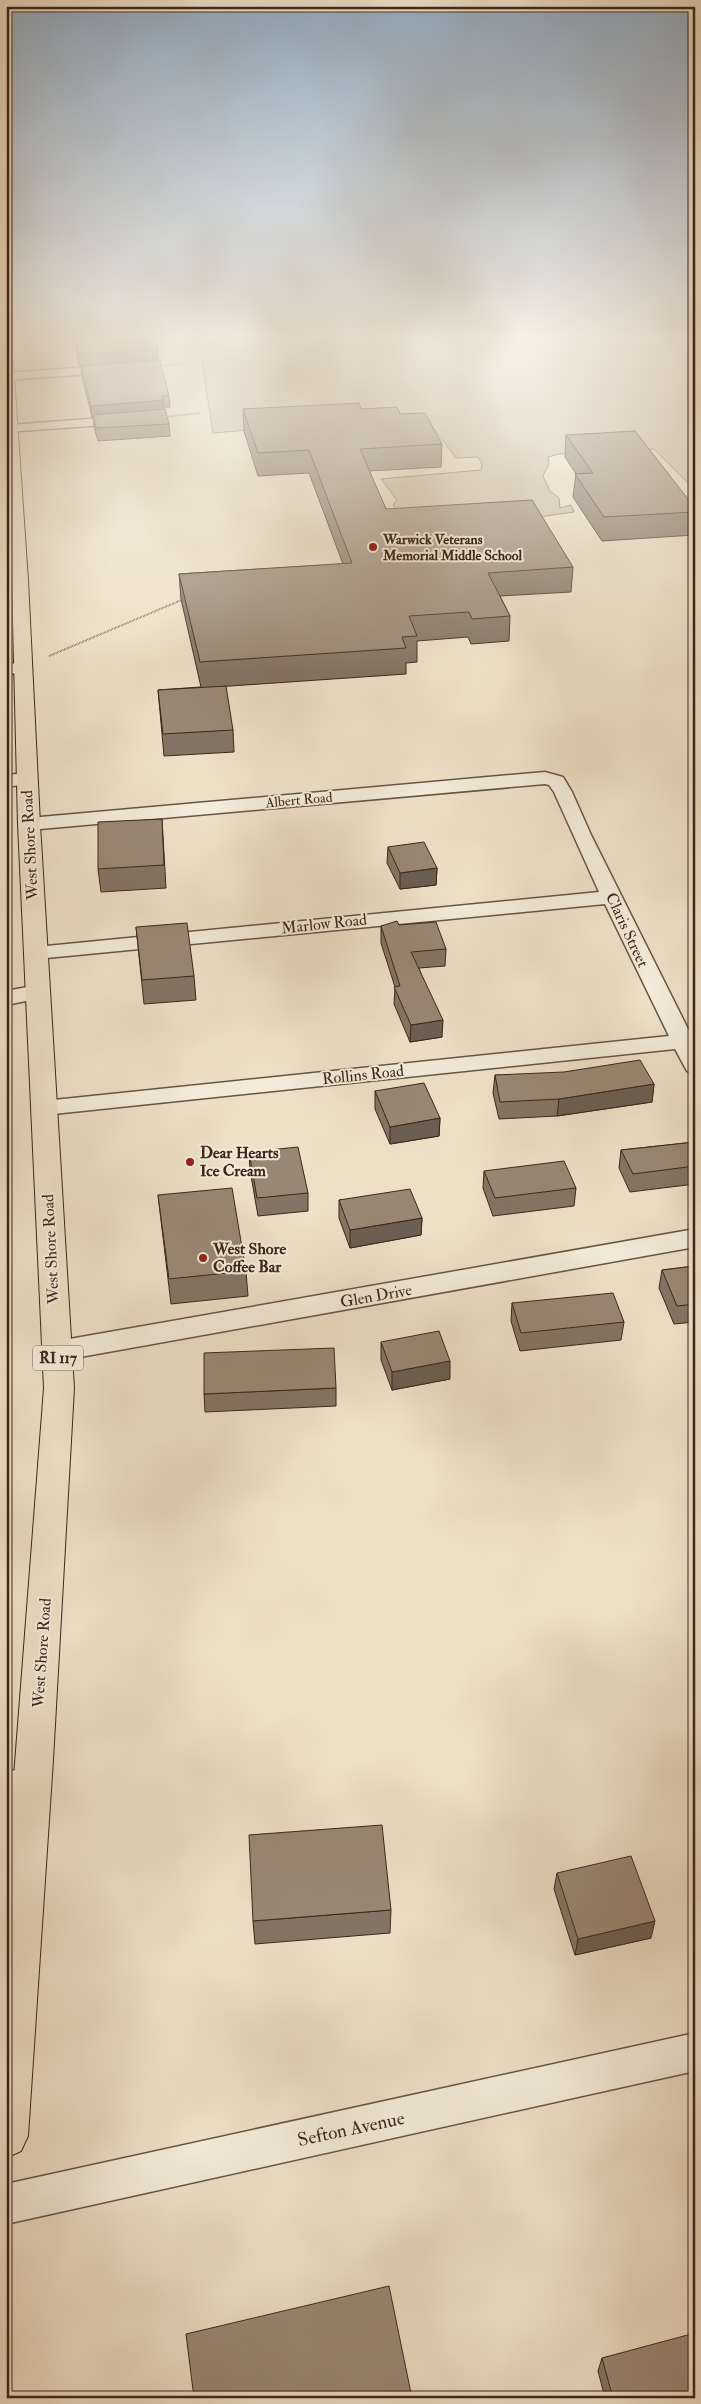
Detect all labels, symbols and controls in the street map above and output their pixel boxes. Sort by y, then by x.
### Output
place label: Warwick Veterans Memorial Middle School [382,531,522,564]
marker: Warwick Veterans Memorial Middle School [367,541,379,553]
street label: West Shore Road [17,789,43,901]
street label: Albert Road [264,789,333,811]
street label: Claris Street [601,890,653,970]
street label: Marlow Road [280,910,368,938]
street label: Rollins Road [321,1061,405,1089]
place label: Dear Hearts Ice Cream [200,1143,279,1181]
marker: Dear Hearts Ice Cream [184,1156,196,1168]
street label: West Shore Road [38,1193,64,1305]
place label: West Shore Coffee Bar [212,1239,286,1277]
marker: West Shore Coffee Bar [197,1252,209,1264]
street label: Glen Drive [339,1280,414,1312]
road number: RI 117 [33,1346,83,1370]
street label: West Shore Road [28,1597,56,1710]
street label: Sefton Avenue [295,2106,407,2152]

